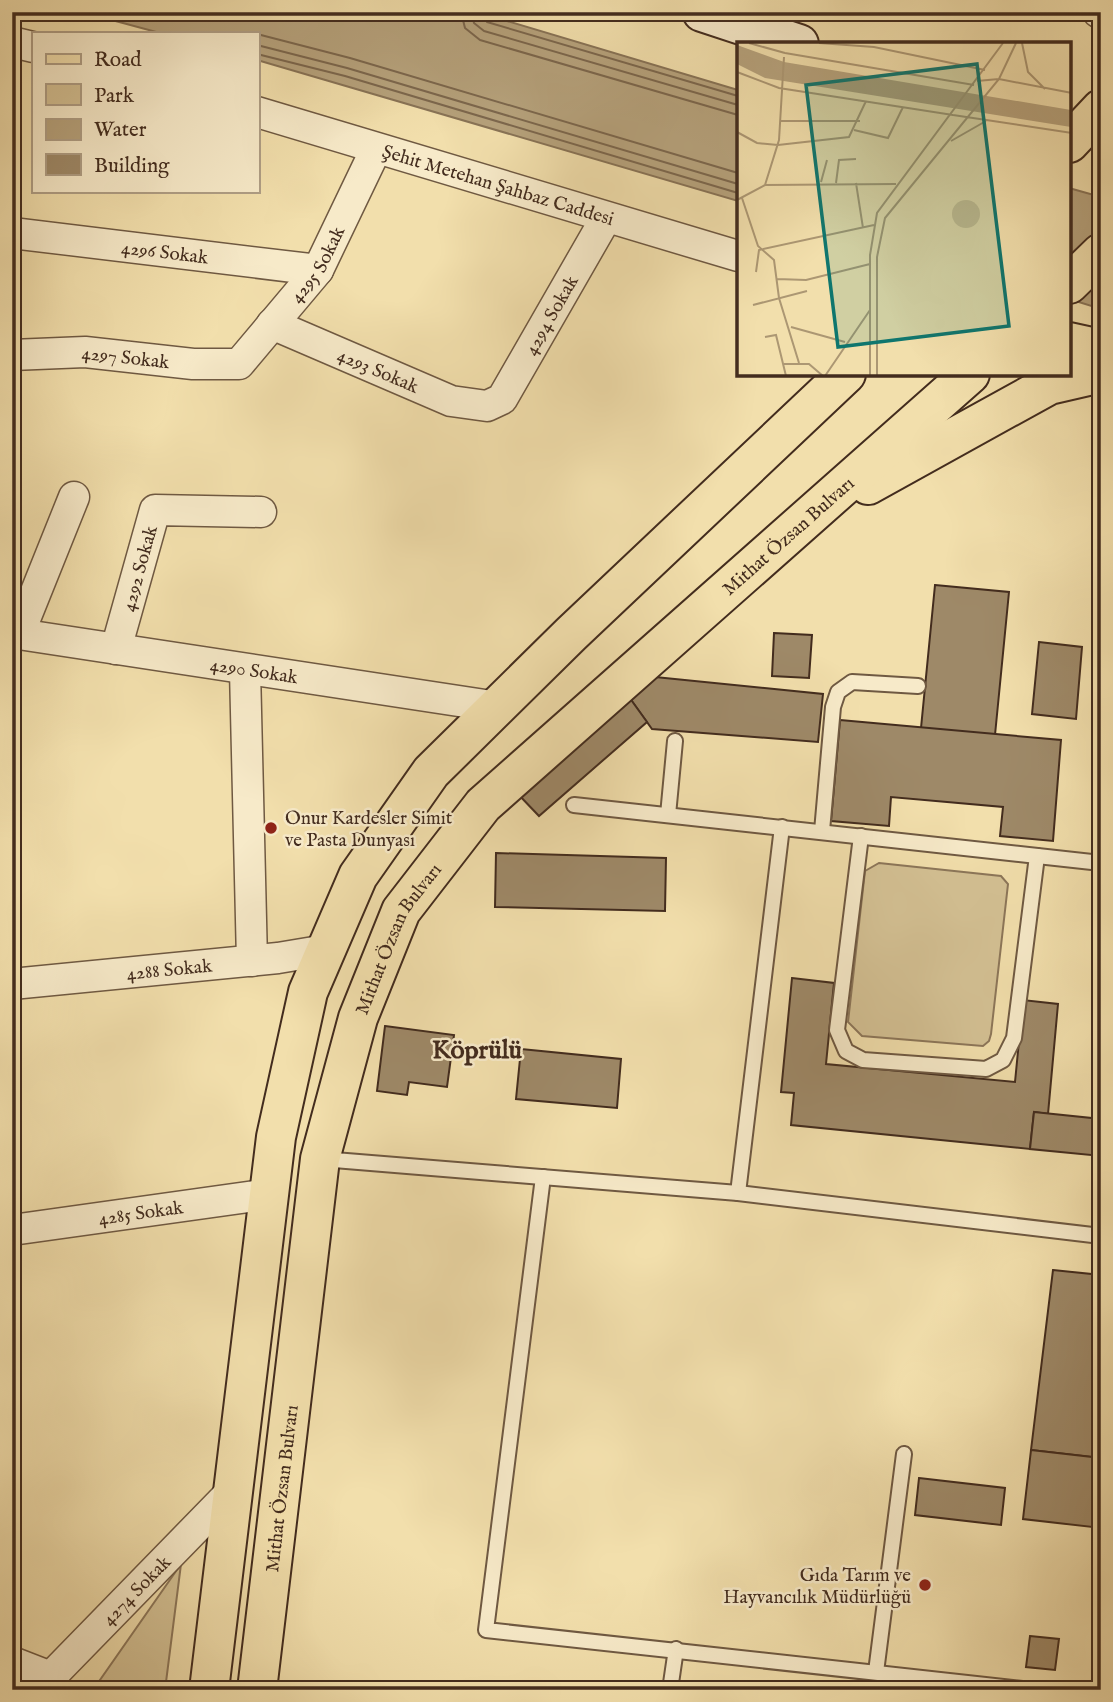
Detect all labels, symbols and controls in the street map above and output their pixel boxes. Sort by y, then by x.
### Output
legend [32,32,259,192]
inset map [737,42,1071,376]
text: Road [94,47,142,74]
text: Park [94,83,135,110]
text: Water [94,117,147,144]
street label: Şehit Metehan Şahbaz Caddesi [379,140,617,232]
text: Building [94,153,170,180]
street label: 4295 Sokak [286,222,352,309]
street label: 4296 Sokak [120,236,210,271]
street label: 4294 Sokak [520,271,585,360]
street label: 4297 Sokak [80,342,171,375]
street label: 4293 Sokak [333,344,423,400]
street label: Mithat Özsan Bulvarı [718,472,860,602]
street label: 4292 Sokak [117,522,164,614]
street label: 4290 Sokak [208,653,300,691]
place label: Onur Kardesler Simit ve Pasta Dunyası [285,807,453,853]
marker: Onur Kardesler Simit ve Pasta Dunyası [263,820,279,836]
street label: Mithat Özsan Bulvarı [351,859,448,1018]
street label: 4288 Sokak [126,954,214,987]
district label: Köprülü [432,1034,523,1067]
street label: 4285 Sokak [97,1196,186,1232]
street label: Mithat Özsan Bulvarı [261,1404,305,1574]
street label: 4274 Sokak [98,1550,177,1631]
place label: Gıda Tarım ve Hayvancılık Müdürlüğü [723,1564,911,1610]
marker: Gıda Tarım ve Hayvancılık Müdürlüğü [917,1577,933,1593]

